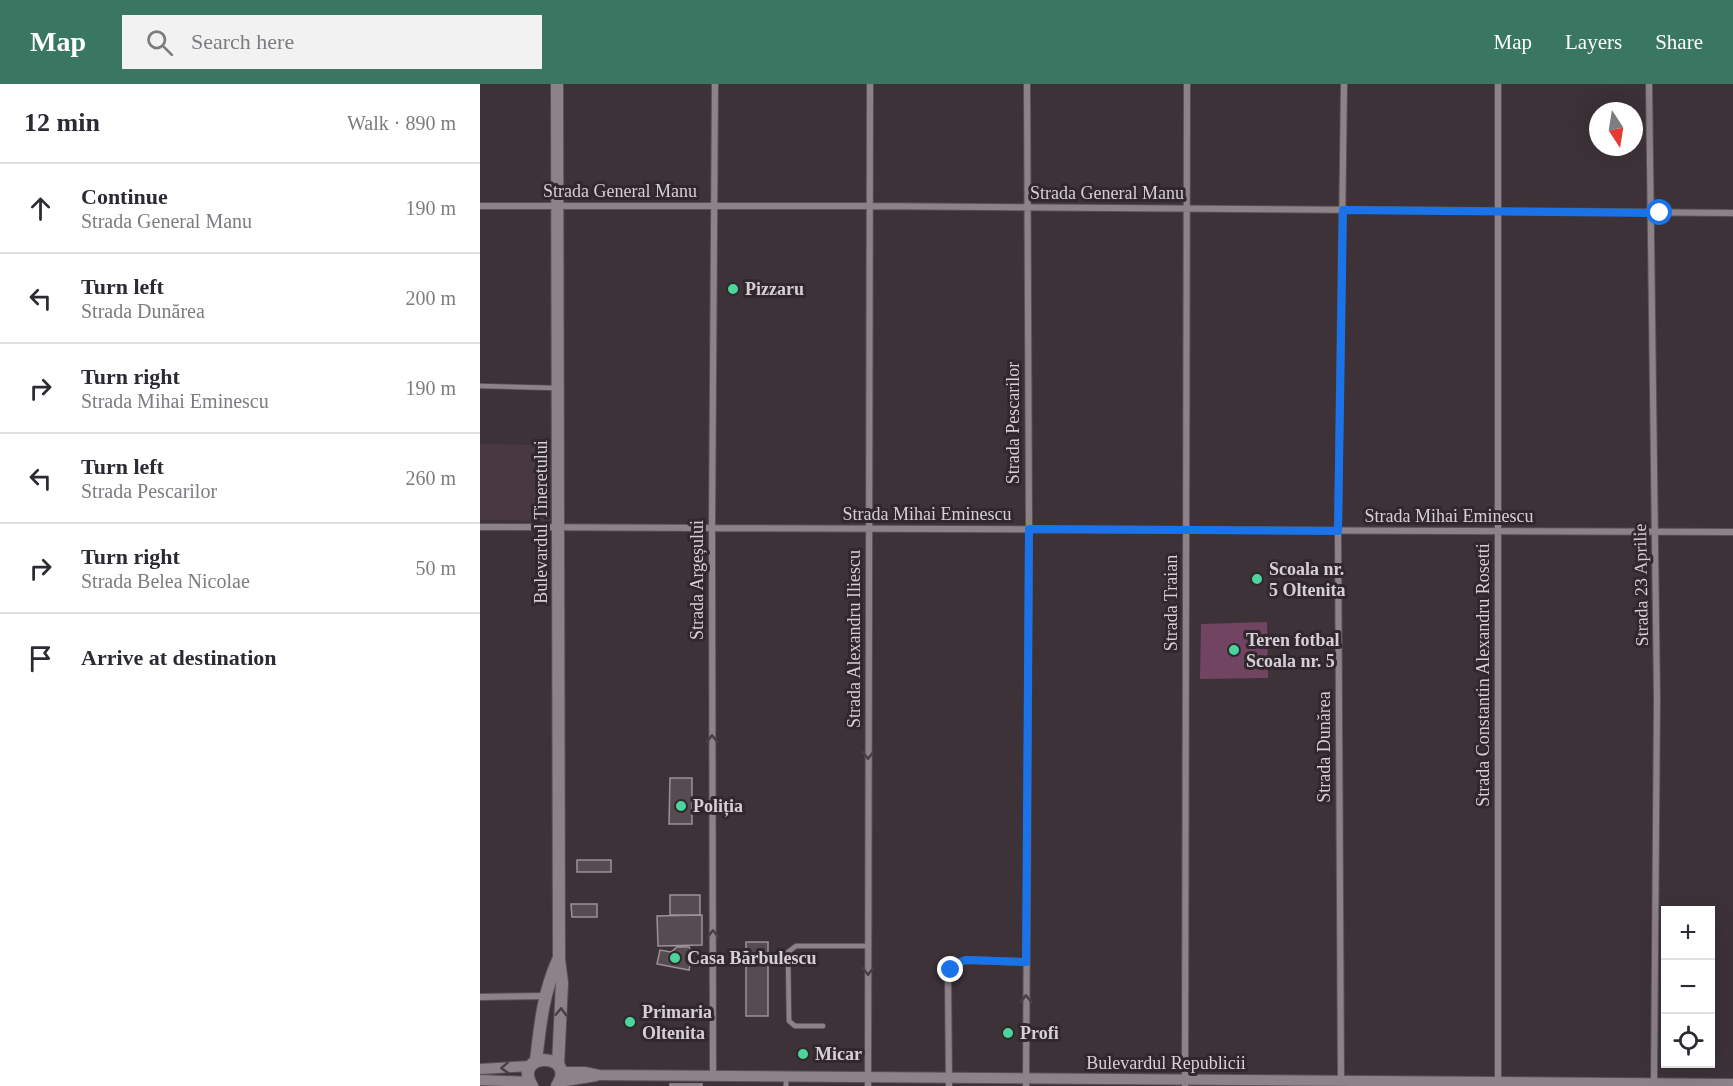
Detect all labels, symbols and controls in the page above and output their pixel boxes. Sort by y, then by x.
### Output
search box [122,15,542,69]
text: Map [30,26,86,57]
icon: search [143,26,176,59]
text: Search here [191,29,294,54]
text: Map [1494,30,1532,54]
text: Layers [1565,30,1622,54]
text: Share [1655,30,1703,54]
north arrow [1589,102,1643,156]
text: 12 min [24,108,100,137]
text: Walk · 890 m [347,112,456,134]
street label: Strada General Manu [543,181,697,201]
street label: Strada General Manu [1030,183,1184,203]
text: Continue [81,184,168,209]
icon: ahead [24,192,57,225]
text: 190 m [405,197,456,219]
route start [1646,199,1672,225]
text: Strada General Manu [81,210,252,232]
text: Turn left [81,274,164,299]
place label: Pizzaru [745,279,804,299]
icon: left [24,282,57,315]
marker: Pizzaru [726,282,740,296]
text: 200 m [405,287,456,309]
text: Strada Dunărea [81,300,205,322]
street label: Strada Pescarilor [1003,362,1023,484]
text: Turn right [81,364,180,389]
icon: right [24,372,57,405]
text: 190 m [405,377,456,399]
text: Strada Mihai Eminescu [81,390,269,412]
street label: Bulevardul Tineretului [531,440,551,604]
text: Turn left [81,454,164,479]
icon: left [24,462,57,495]
text: 260 m [405,467,456,489]
text: Strada Pescarilor [81,480,217,502]
street label: Strada Mihai Eminescu [843,504,1011,524]
street label: Strada Mihai Eminescu [1365,506,1533,526]
street label: Strada Argeșului [687,520,707,640]
street label: Strada 23 Aprilie [1630,523,1652,647]
street label: Strada Constantin Alexandru Rosetti [1473,543,1493,807]
text: Turn right [81,544,180,569]
street label: Strada Alexandru Iliescu [844,550,864,728]
icon: right [24,552,57,585]
street label: Strada Traian [1161,555,1181,651]
text: 50 m [415,557,456,579]
place label: Scoala nr. 5 Oltenita [1269,559,1346,600]
text: Strada Belea Nicolae [81,570,250,592]
marker: Scoala nr. 5 Oltenita [1250,572,1264,586]
place label: Teren fotbal Scoala nr. 5 [1246,630,1340,671]
icon: arrive [24,642,57,675]
marker: Teren fotbal Scoala nr. 5 [1227,643,1241,657]
text: Arrive at destination [81,645,277,670]
street label: Strada Dunărea [1314,691,1334,803]
one-way arrow [706,734,718,743]
one-way arrow [862,751,875,760]
place label: Poliția [693,796,743,817]
marker: Poliția [674,799,688,813]
map controls [1661,906,1715,1068]
button: + [1661,906,1715,960]
one-way arrow [707,929,719,938]
place label: Casa Bărbulescu [687,948,817,968]
marker: Casa Bărbulescu [668,951,682,965]
route end [937,956,963,982]
button: − [1661,960,1715,1014]
one-way arrow [862,967,874,976]
one-way arrow [1020,994,1032,1003]
place label: Primaria Oltenita [642,1002,712,1043]
one-way arrow [555,1008,568,1017]
button: locate [1661,1014,1715,1068]
marker: Primaria Oltenita [623,1015,637,1029]
place label: Profi [1020,1023,1059,1043]
marker: Profi [1001,1026,1015,1040]
place label: Micar [815,1044,862,1064]
marker: Micar [796,1047,810,1061]
street label: Bulevardul Republicii [1086,1053,1246,1073]
one-way arrow [501,1061,510,1074]

